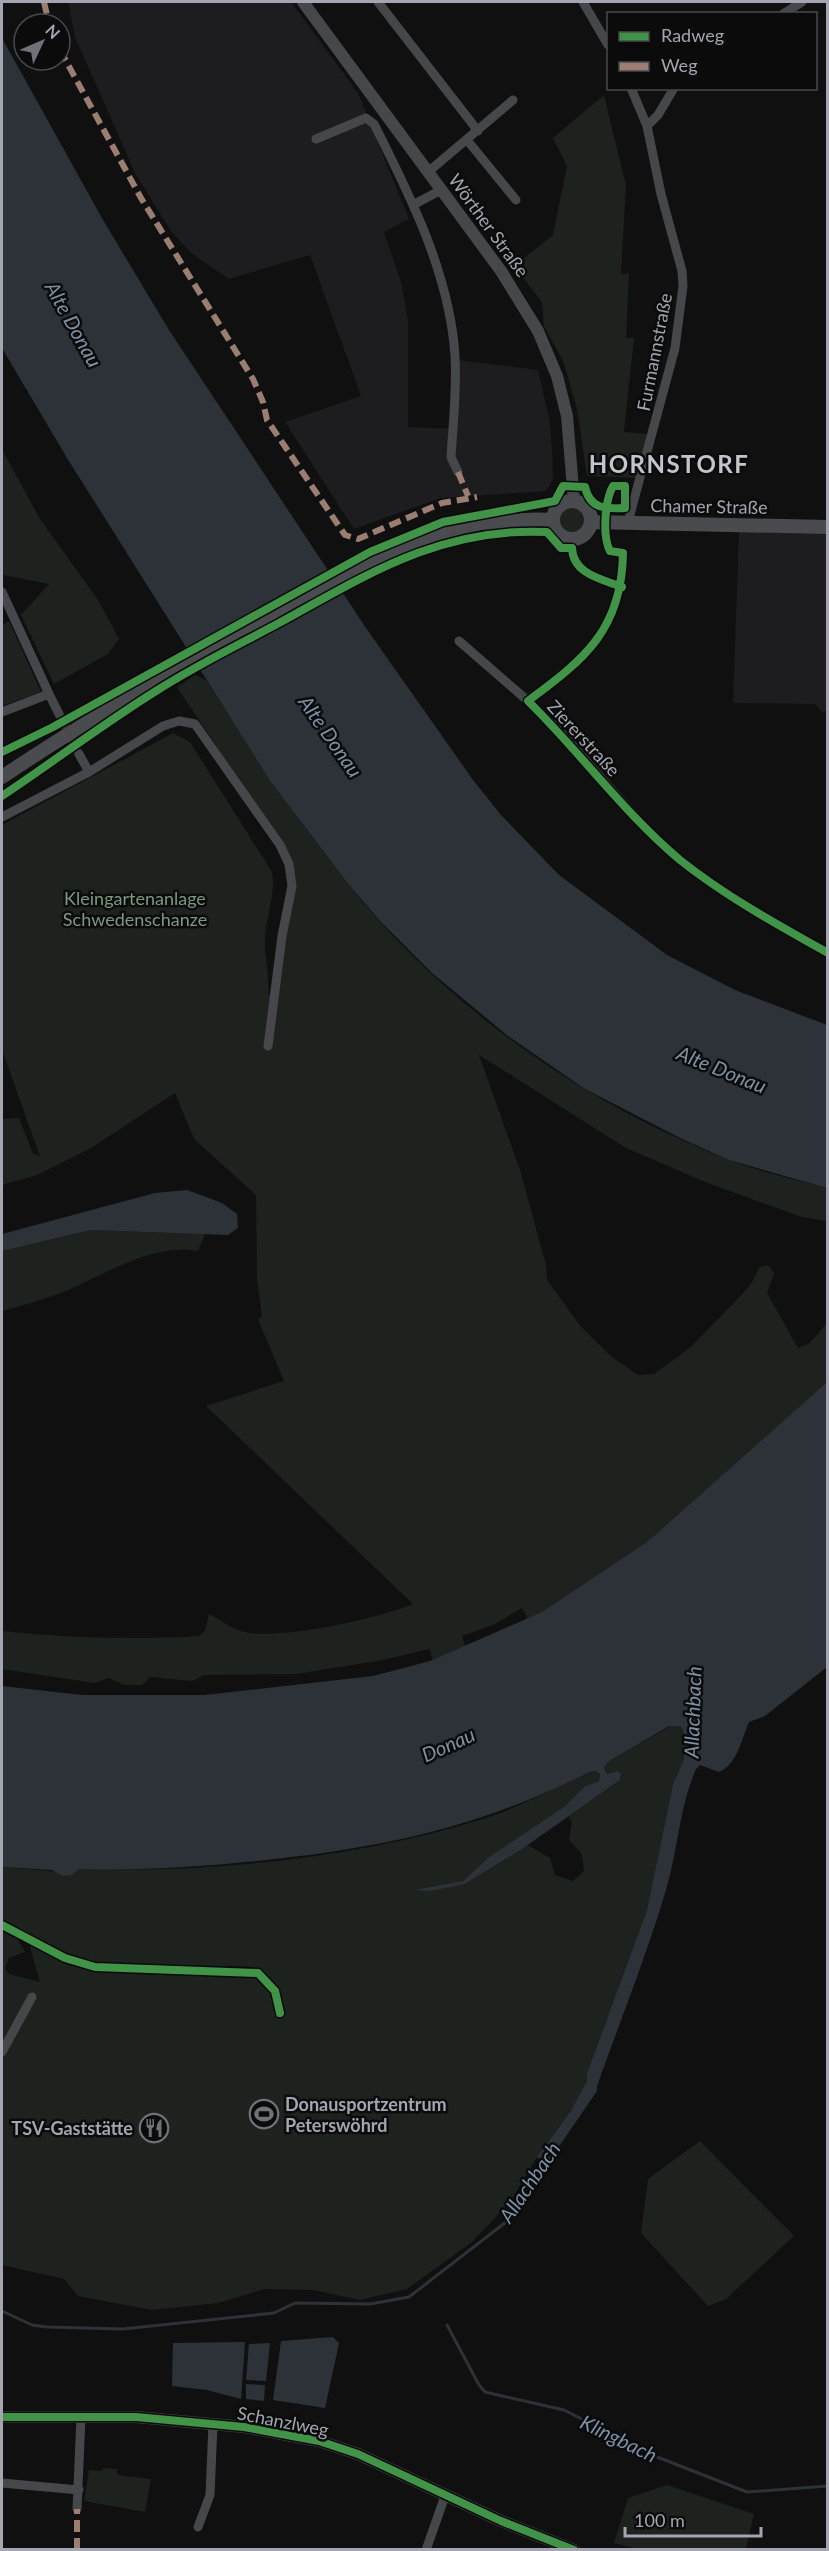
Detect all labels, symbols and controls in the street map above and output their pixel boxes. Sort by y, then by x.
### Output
north arrow [12,12,72,72]
legend [607,12,817,90]
text: N [42,20,64,42]
text: Radweg [661,24,724,46]
text: Weg [661,54,698,76]
street label: Wörther Straße [444,169,534,281]
water label: Alte Donau [40,276,107,371]
street label: Furmannstraße [632,291,676,413]
district label: HORNSTORF [589,449,749,478]
street label: Chamer Straße [650,494,768,518]
water label: Alte Donau [294,690,368,781]
street label: Ziererstraße [543,695,625,781]
park label: Kleingartenanlage Schwedenschanze [63,887,207,930]
water label: Alte Donau [673,1040,770,1098]
water label: Allachbach [678,1666,706,1759]
water label: Donau [418,1722,478,1766]
place label: Donausportzentrum Peterswöhrd [285,2093,447,2136]
sports icon: Donausportzentrum Peterswöhrd [248,2098,280,2130]
restaurant icon: TSV-Gaststätte [138,2112,170,2144]
place label: TSV-Gaststätte [11,2117,133,2139]
water label: Allachbach [493,2137,565,2228]
street label: Schanzlweg [235,2401,331,2441]
water label: Klingbach [577,2409,661,2467]
scale bar [625,2500,762,2538]
text: 100 m [634,2509,685,2531]

